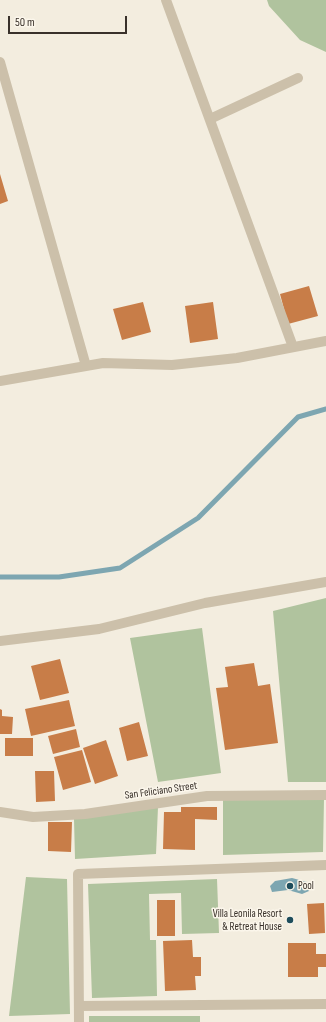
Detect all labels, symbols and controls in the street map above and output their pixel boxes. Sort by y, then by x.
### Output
scale bar [10,8,129,34]
text: 50 m [15,15,35,30]
street label: San Feliciano Street [124,779,198,803]
place label: Pool [298,879,314,893]
marker: Pool [285,881,295,891]
place label: Villa Leonila Resort & Retreat House [213,907,282,933]
marker: Villa Leonila Resort & Retreat House [285,915,295,925]

